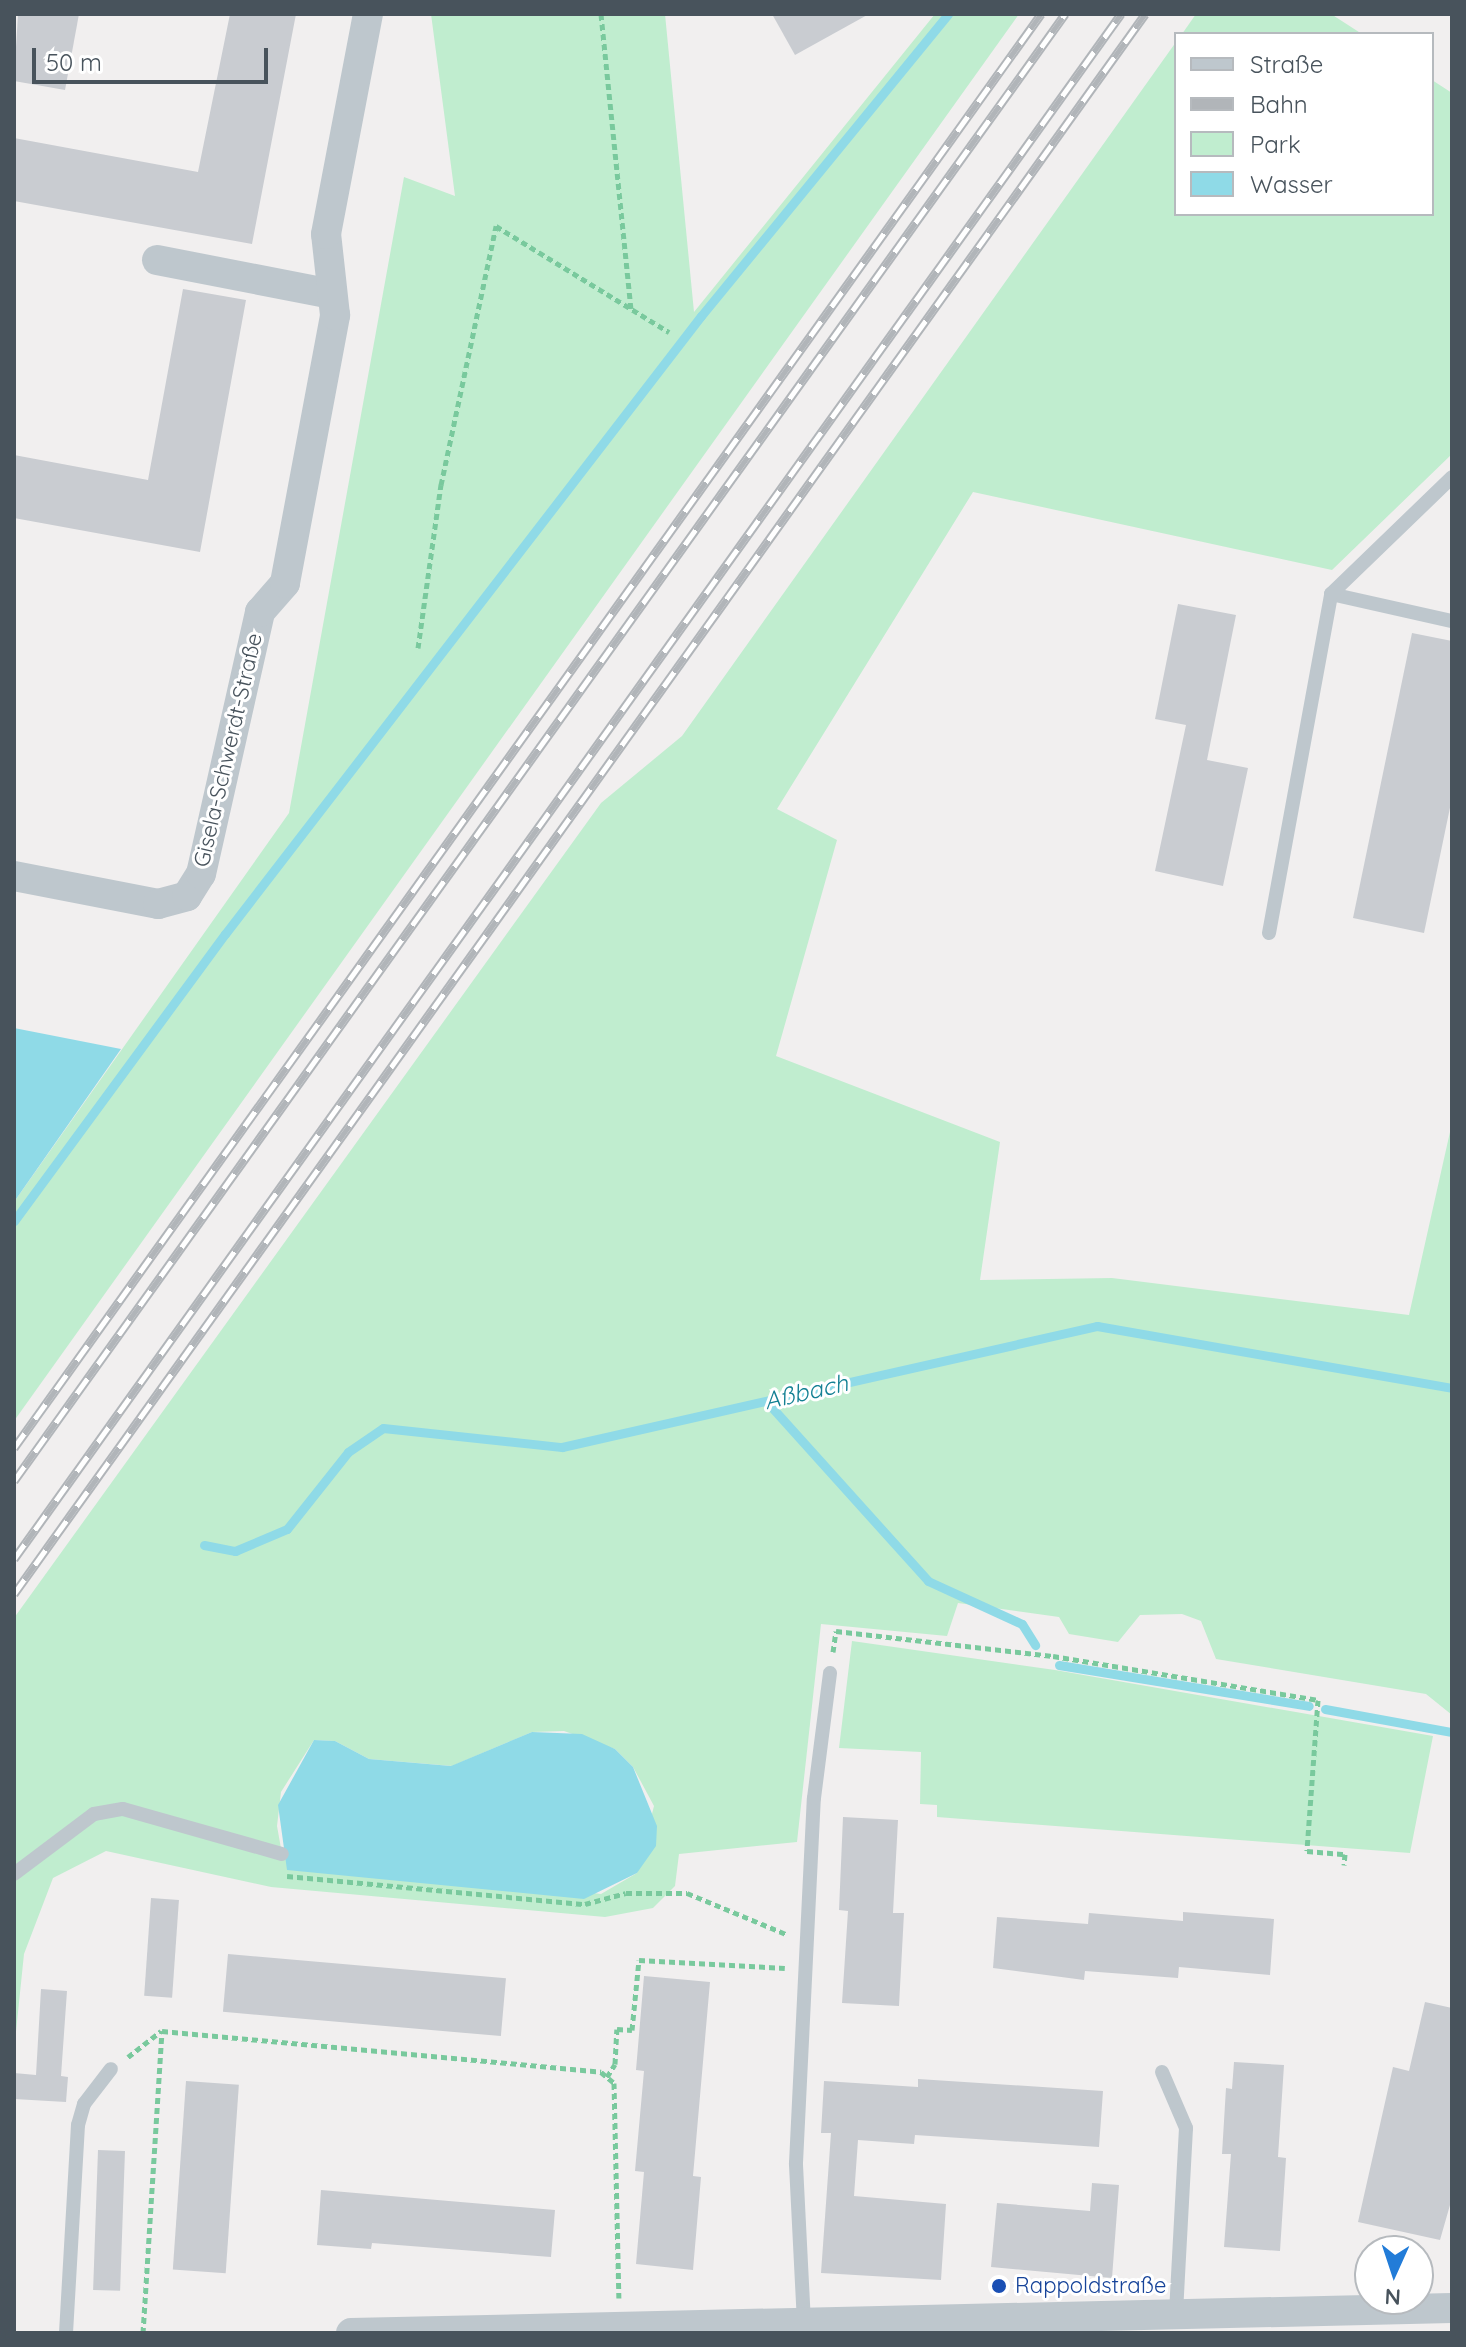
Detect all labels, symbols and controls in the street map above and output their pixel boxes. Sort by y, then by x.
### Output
scale bar [36,32,272,82]
legend [1174,32,1434,216]
text: 50 m [46,47,102,77]
text: Straße [1250,49,1323,79]
text: Bahn [1250,89,1308,119]
text: Park [1250,129,1301,159]
text: Wasser [1250,169,1333,199]
street label: Gisela-Schwerdt-Straße [188,630,268,870]
water label: Aßbach [761,1368,851,1416]
north arrow [1354,2235,1434,2315]
place label: Rappoldstraße [1015,2273,1166,2299]
marker: Rappoldstraße [990,2277,1008,2295]
text: N [1384,2283,1402,2311]

